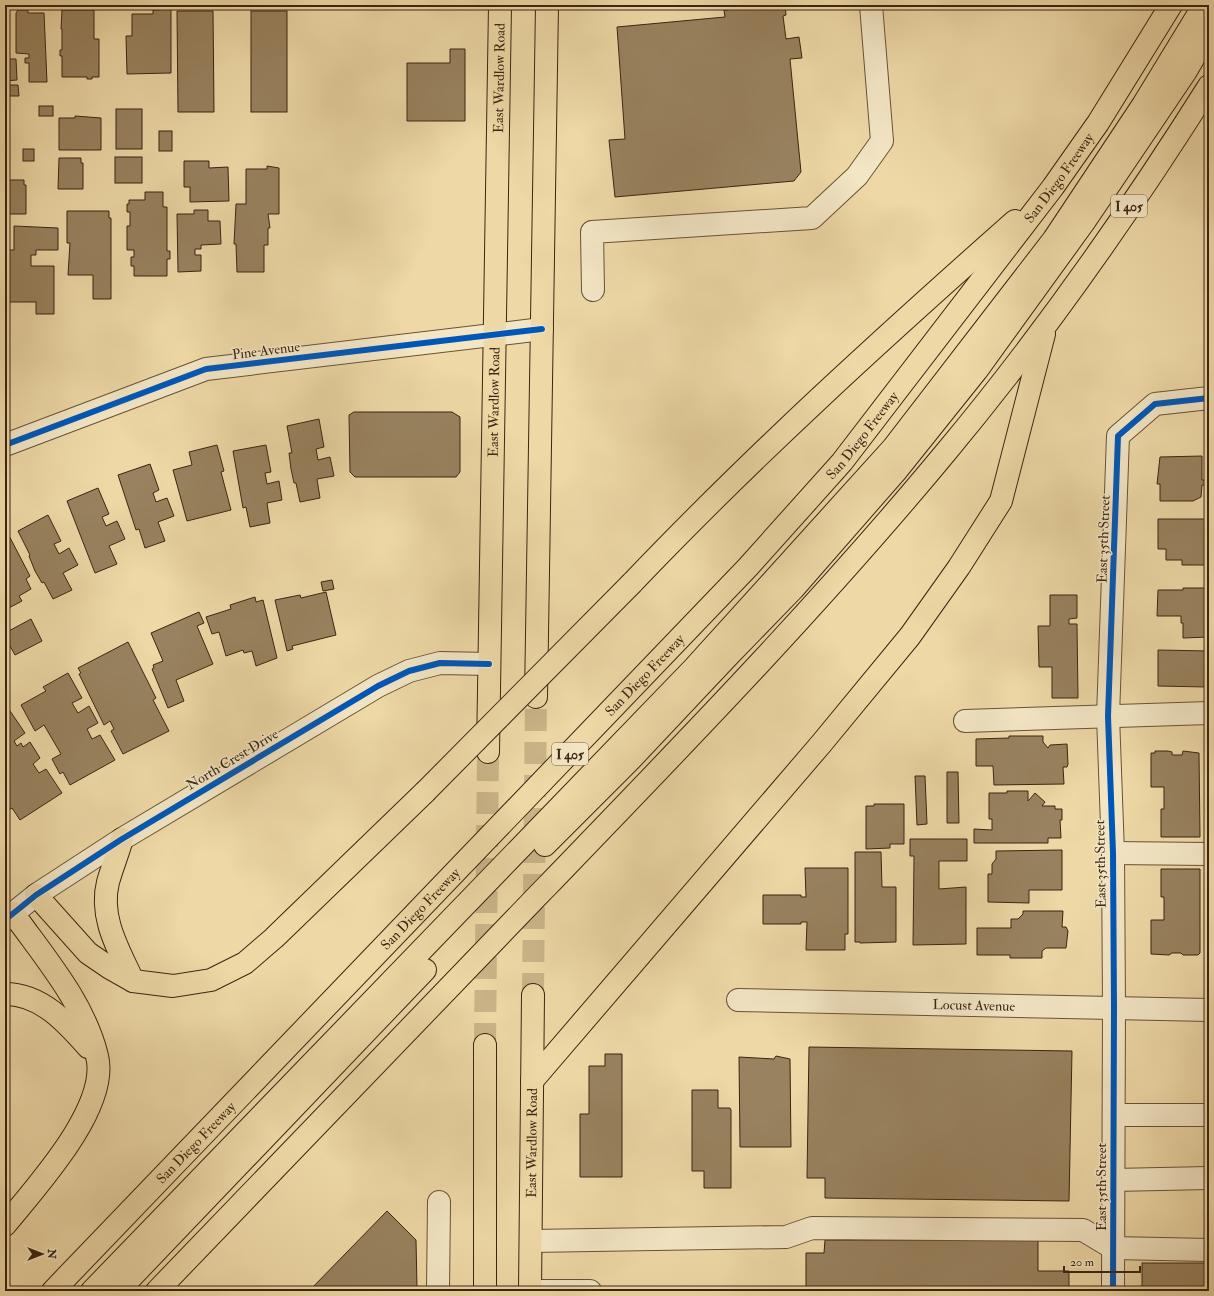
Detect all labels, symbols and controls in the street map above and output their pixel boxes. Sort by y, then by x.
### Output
street label: East Wardlow Road [490,23,509,133]
street label: San Diego Freeway [1021,129,1099,226]
road number: I 405 [1111,195,1147,217]
street label: Pine Avenue [231,338,301,363]
street label: East Wardlow Road [485,347,504,457]
street label: San Diego Freeway [823,387,903,483]
street label: East 35th Street [1093,494,1114,583]
street label: San Diego Freeway [602,630,689,720]
street label: North Crest Drive [183,725,282,794]
road number: I 405 [552,743,588,765]
street label: East 35th Street [1091,819,1110,908]
street label: San Diego Freeway [377,864,465,953]
street label: Locust Avenue [932,996,1016,1015]
street label: East Wardlow Road [523,1088,541,1198]
street label: San Diego Freeway [153,1098,241,1187]
street label: East 35th Street [1093,1142,1110,1231]
north arrow [22,1234,62,1274]
text: N [45,1248,58,1260]
scale bar [1064,1248,1140,1274]
text: 20 m [1070,1255,1095,1270]

